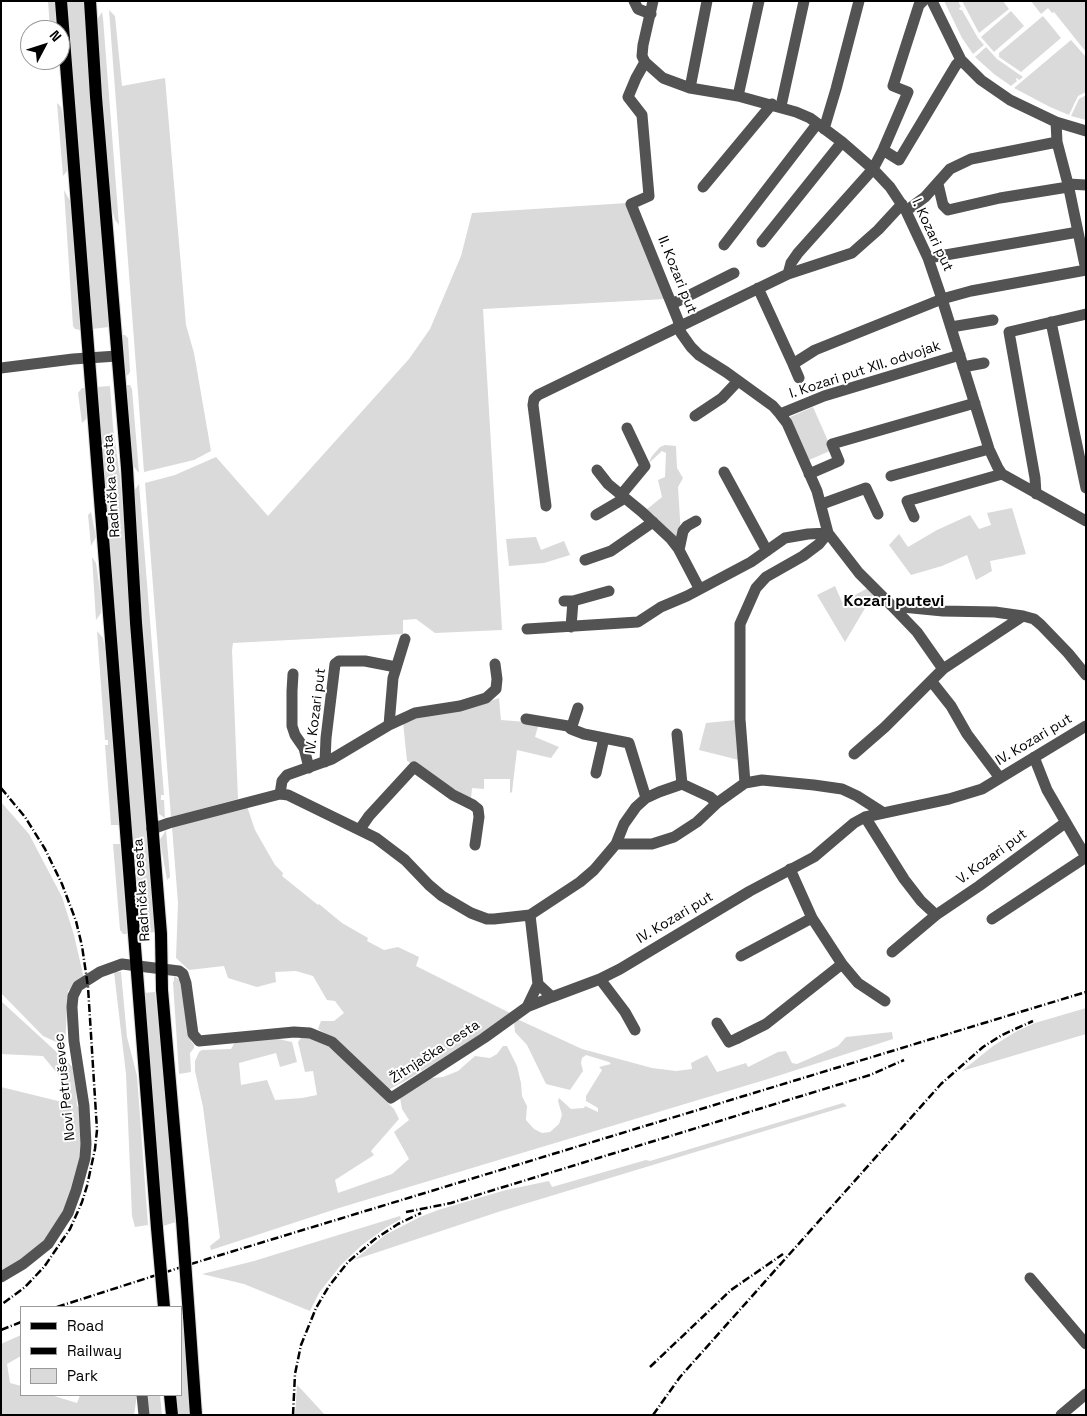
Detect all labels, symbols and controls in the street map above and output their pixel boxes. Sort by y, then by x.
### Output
north arrow [20,20,70,70]
text: N [46,27,66,45]
street label: I. Kozari put [908,196,956,274]
street label: II. Kozari put [654,234,700,316]
street label: I. Kozari put XII. odvojak [787,338,943,402]
street label: Radnička cesta [100,434,124,538]
district label: Kozari putevi [844,592,944,612]
street label: IV. Kozari put [302,667,330,755]
street label: IV. Kozari put [993,711,1075,769]
street label: V. Kozari put [953,826,1031,888]
street label: Radnička cesta [130,838,154,942]
street label: IV. Kozari put [634,889,716,947]
street label: Žitnjačka cesta [387,1017,483,1087]
street label: Novi Petruševec [51,1032,79,1142]
legend [20,1306,182,1396]
text: Road [67,1316,104,1335]
text: Railway [67,1341,122,1360]
text: Park [67,1366,98,1385]

